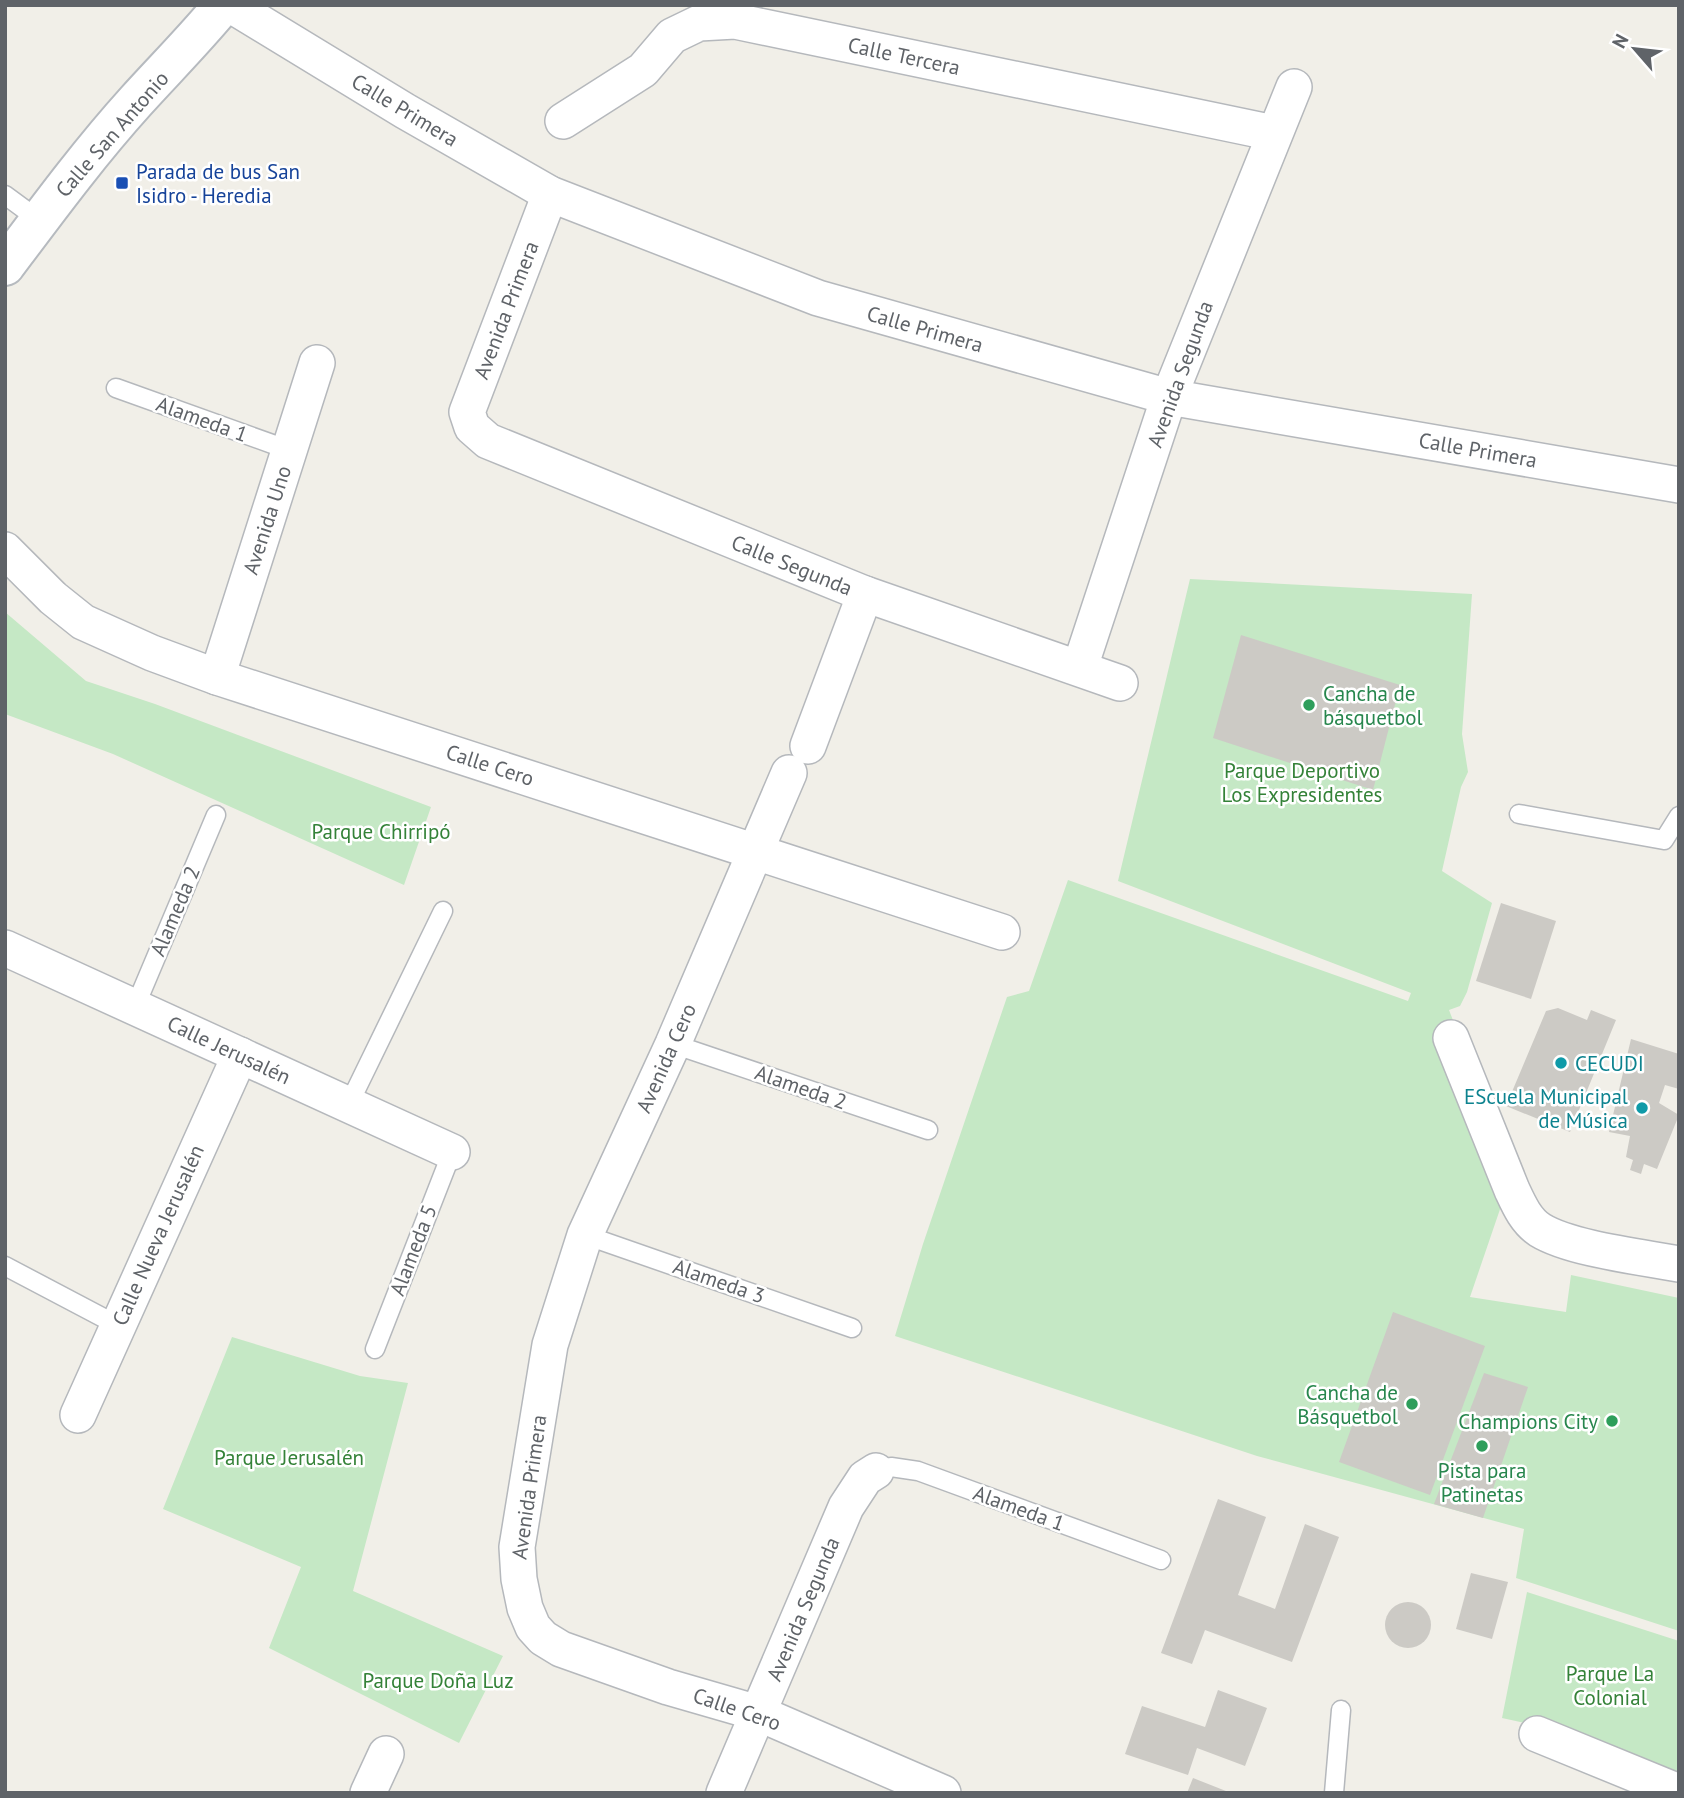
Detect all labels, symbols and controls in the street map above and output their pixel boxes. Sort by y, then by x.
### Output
north arrow [1600,14,1670,84]
text: N [1606,30,1634,52]
street label: Calle Tercera [845,31,963,81]
street label: Calle San Antonio [50,65,174,203]
street label: Calle Primera [347,68,463,152]
place label: Parada de bus San Isidro - Heredia [136,158,300,209]
marker: Parada de bus San Isidro - Heredia [114,175,130,191]
street label: Avenida Primera [467,237,545,383]
street label: Avenida Segunda [1141,297,1219,451]
street label: Calle Primera [864,300,986,358]
street label: Alameda 1 [153,390,251,448]
street label: Calle Primera [1417,426,1539,474]
street label: Avenida Uno [237,462,297,578]
street label: Calle Segunda [728,529,856,601]
place label: Cancha de básquetbol [1323,680,1423,731]
marker: Cancha de básquetbol [1301,697,1317,713]
street label: Calle Cero [443,738,537,792]
park label: Parque Deportivo Los Expresidentes [1222,757,1382,808]
park label: Parque Chirripó [311,818,451,845]
street label: Alameda 2 [144,862,206,960]
street label: Avenida Cero [630,999,702,1117]
street label: Calle Jerusalén [163,1010,295,1090]
place label: CECUDI [1575,1050,1644,1077]
marker: CECUDI [1553,1055,1569,1071]
street label: Alameda 2 [752,1059,850,1115]
place label: EScuela Municipal de Música [1464,1083,1628,1134]
marker: EScuela Municipal de Música [1634,1100,1650,1116]
street label: Calle Nueva Jerusalén [106,1140,210,1330]
street label: Alameda 5 [383,1201,443,1299]
street label: Alameda 3 [670,1253,768,1309]
place label: Cancha de Básquetbol [1297,1379,1398,1430]
marker: Cancha de Básquetbol [1404,1396,1420,1412]
place label: Champions City [1458,1408,1598,1435]
street label: Avenida Primera [506,1413,552,1561]
marker: Champions City [1604,1413,1620,1429]
marker: Pista para Patinetas [1474,1438,1490,1454]
park label: Parque Jerusalén [214,1444,364,1471]
place label: Pista para Patinetas [1438,1457,1526,1508]
street label: Alameda 1 [970,1479,1068,1537]
street label: Avenida Segunda [760,1533,846,1685]
park label: Parque La Colonial [1566,1660,1654,1711]
park label: Parque Doña Luz [362,1667,514,1694]
street label: Calle Cero [690,1681,784,1737]

